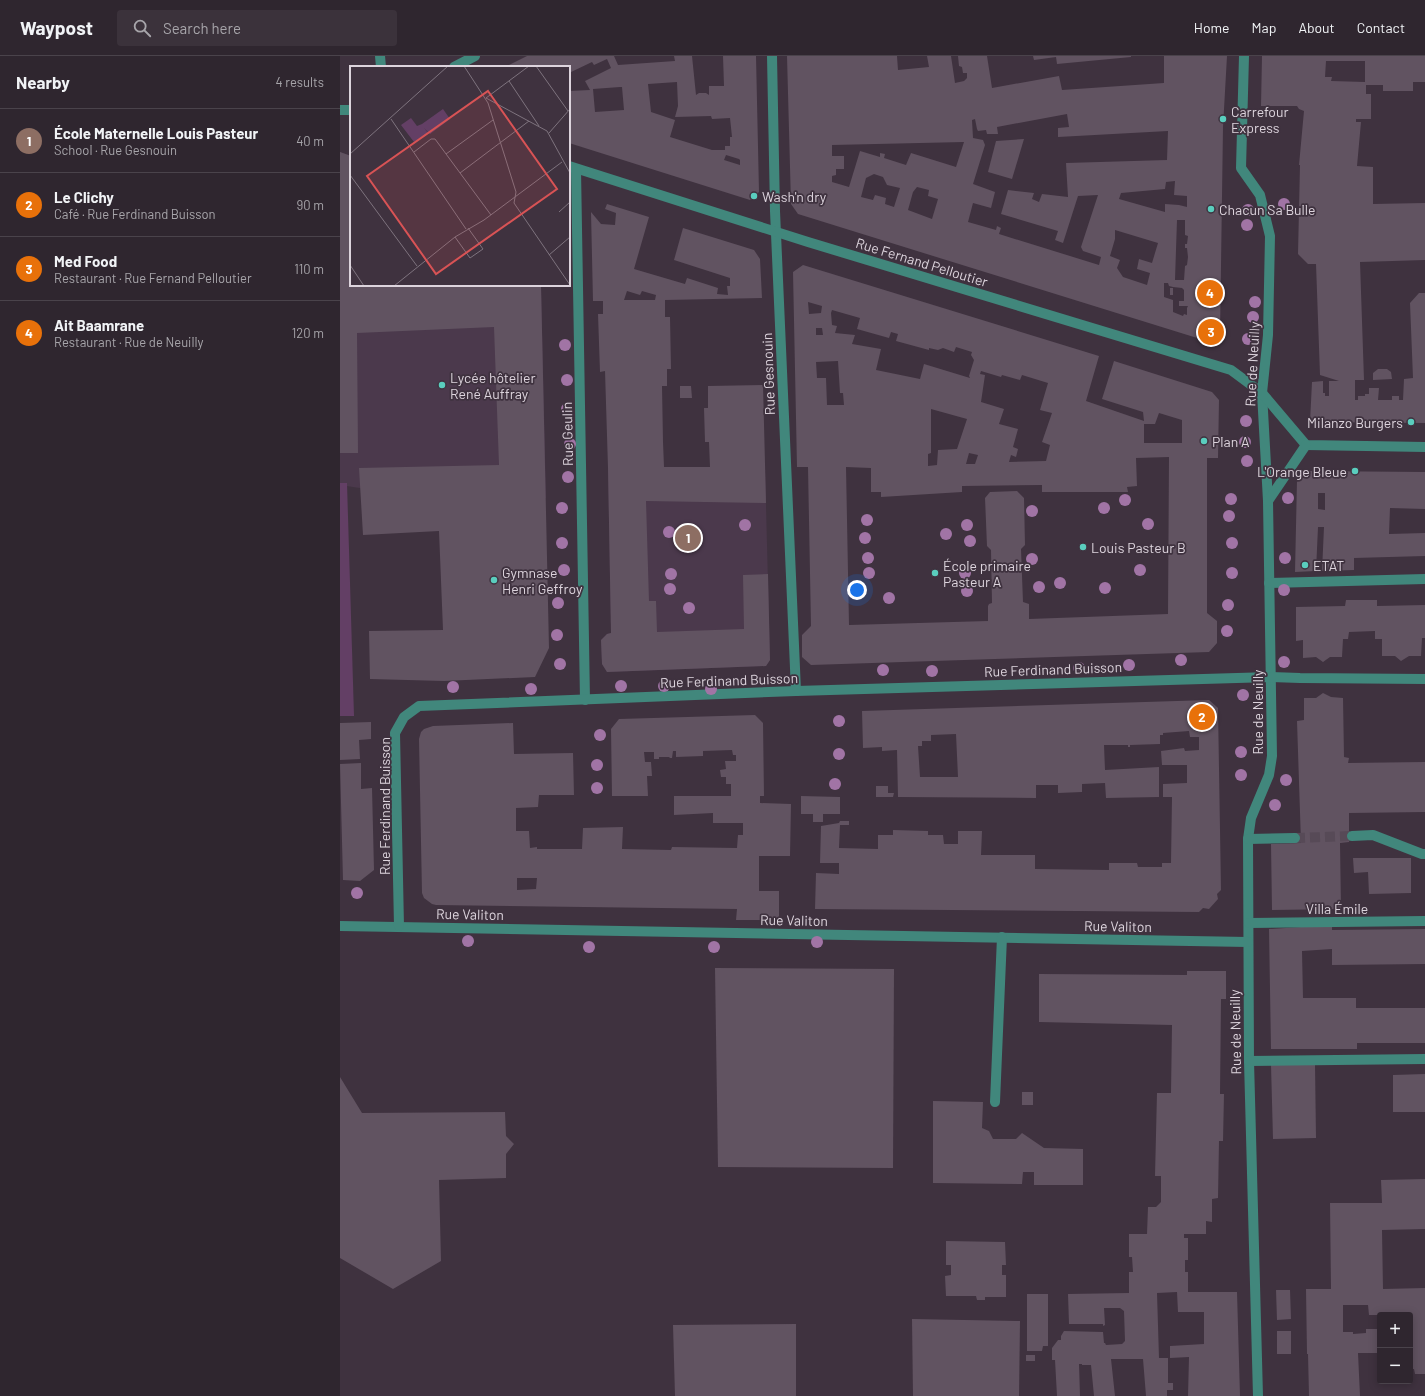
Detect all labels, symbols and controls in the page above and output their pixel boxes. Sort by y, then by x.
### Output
search box [117,10,397,46]
text: Waypost [20,16,93,39]
icon: search [131,17,153,39]
text: Search here [163,19,241,37]
text: Home [1194,19,1230,36]
text: Map [1252,19,1276,36]
text: About [1298,19,1335,36]
text: Contact [1357,19,1405,36]
inset map [350,66,570,286]
text: Nearby [16,72,70,92]
text: 4 results [276,74,324,90]
place label: Carrefour Express [1231,103,1289,136]
marker: Carrefour Express [1218,114,1228,124]
text: École Maternelle Louis Pasteur [54,124,258,142]
text: 1 [27,133,31,149]
text: 40 m [296,133,324,149]
text: School · Rue Gesnouin [54,142,177,158]
text: Le Clichy [54,188,114,206]
place label: Wash'n dry [762,188,827,205]
marker: Wash'n dry [749,191,759,201]
text: 2 [25,197,33,213]
text: 90 m [297,197,324,213]
place label: Chacun Sa Bulle [1219,201,1315,218]
marker: Chacun Sa Bulle [1206,204,1216,214]
text: Café · Rue Ferdinand Buisson [54,206,216,222]
street label: Rue Fernand Pelloutier [854,234,990,290]
text: Med Food [54,252,117,270]
text: 3 [25,261,33,277]
text: 110 m [294,261,324,277]
text: Restaurant · Rue Fernand Pelloutier [54,270,252,286]
pin: 4 [1197,278,1223,308]
text: Ait Baamrane [54,316,144,334]
pin: 3 [1198,317,1224,347]
street label: Rue de Neuilly [1241,321,1263,407]
text: 4 [25,325,33,341]
text: 120 m [292,325,324,341]
street label: Rue Gesnouin [758,332,778,416]
text: Restaurant · Rue de Neuilly [54,334,203,350]
place label: Lycée hôtelier René Auffray [450,369,536,402]
marker: Lycée hôtelier René Auffray [437,380,447,390]
street label: Rue Geulin [558,402,576,466]
place label: Milanzo Burgers [1307,414,1403,431]
marker: Milanzo Burgers [1406,417,1416,427]
place label: Plan A [1212,433,1250,450]
marker: Plan A [1199,436,1209,446]
place label: L'Orange Bleue [1257,463,1347,480]
marker: L'Orange Bleue [1350,466,1360,476]
pin: 1 [675,523,701,553]
place label: Louis Pasteur B [1091,539,1186,556]
marker: Louis Pasteur B [1078,542,1088,552]
place label: École primaire Pasteur A [943,557,1031,590]
place label: ETAT [1313,557,1344,574]
marker: ETAT [1300,560,1310,570]
place label: Gymnase Henri Geffroy [502,564,583,597]
marker: École primaire Pasteur A [930,568,940,578]
marker: Gymnase Henri Geffroy [489,575,499,585]
your location [847,580,867,600]
street label: Rue Ferdinand Buisson [984,658,1122,680]
street label: Rue Ferdinand Buisson [660,669,798,691]
street label: Rue de Neuilly [1249,669,1266,755]
pin: 2 [1189,702,1215,732]
street label: Rue Ferdinand Buisson [376,737,393,875]
street label: Villa Émile [1306,900,1368,917]
street label: Rue Valiton [436,905,504,923]
street label: Rue Valiton [760,911,828,929]
street label: Rue Valiton [1084,917,1152,935]
street label: Rue de Neuilly [1226,989,1244,1075]
map controls [1377,1312,1413,1384]
button: + [1377,1312,1413,1348]
button: − [1377,1348,1413,1384]

